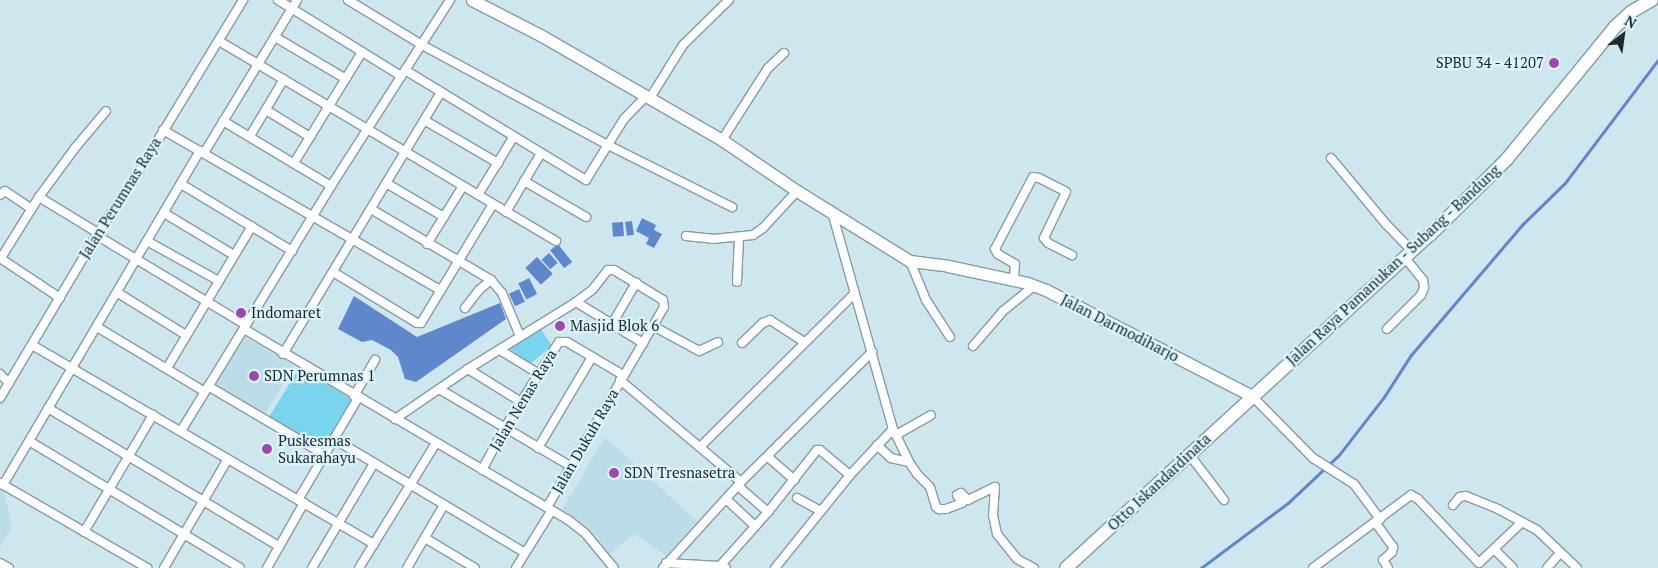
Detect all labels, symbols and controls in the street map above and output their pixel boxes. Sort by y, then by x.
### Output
north arrow [1598,10,1648,60]
text: N [1621,11,1640,32]
place label: SPBU 34 - 41207 [1434,54,1544,72]
marker: SPBU 34 - 41207 [1548,57,1560,69]
street label: Jalan Perumnas Raya [75,134,165,262]
street label: Jalan Raya Pamanukan - Subang - Bandung [1282,160,1504,370]
street label: Jalan Darmodiharjo [1058,290,1182,366]
place label: Indomaret [251,304,321,322]
marker: Indomaret [235,307,247,319]
place label: Masjid Blok 6 [570,317,659,335]
marker: Masjid Blok 6 [554,320,566,332]
street label: Jalan Nenas Raya [486,346,560,454]
place label: SDN Perumnas 1 [264,367,375,385]
marker: SDN Perumnas 1 [248,370,260,382]
street label: Jalan Dukuh Raya [548,386,622,496]
street label: Otto Iskandardinata [1104,430,1214,534]
place label: Puskesmas Sukarahayu [278,431,356,466]
marker: Puskesmas Sukarahayu [260,442,274,456]
place label: SDN Tresnasetra [624,464,735,482]
marker: SDN Tresnasetra [608,467,620,479]

